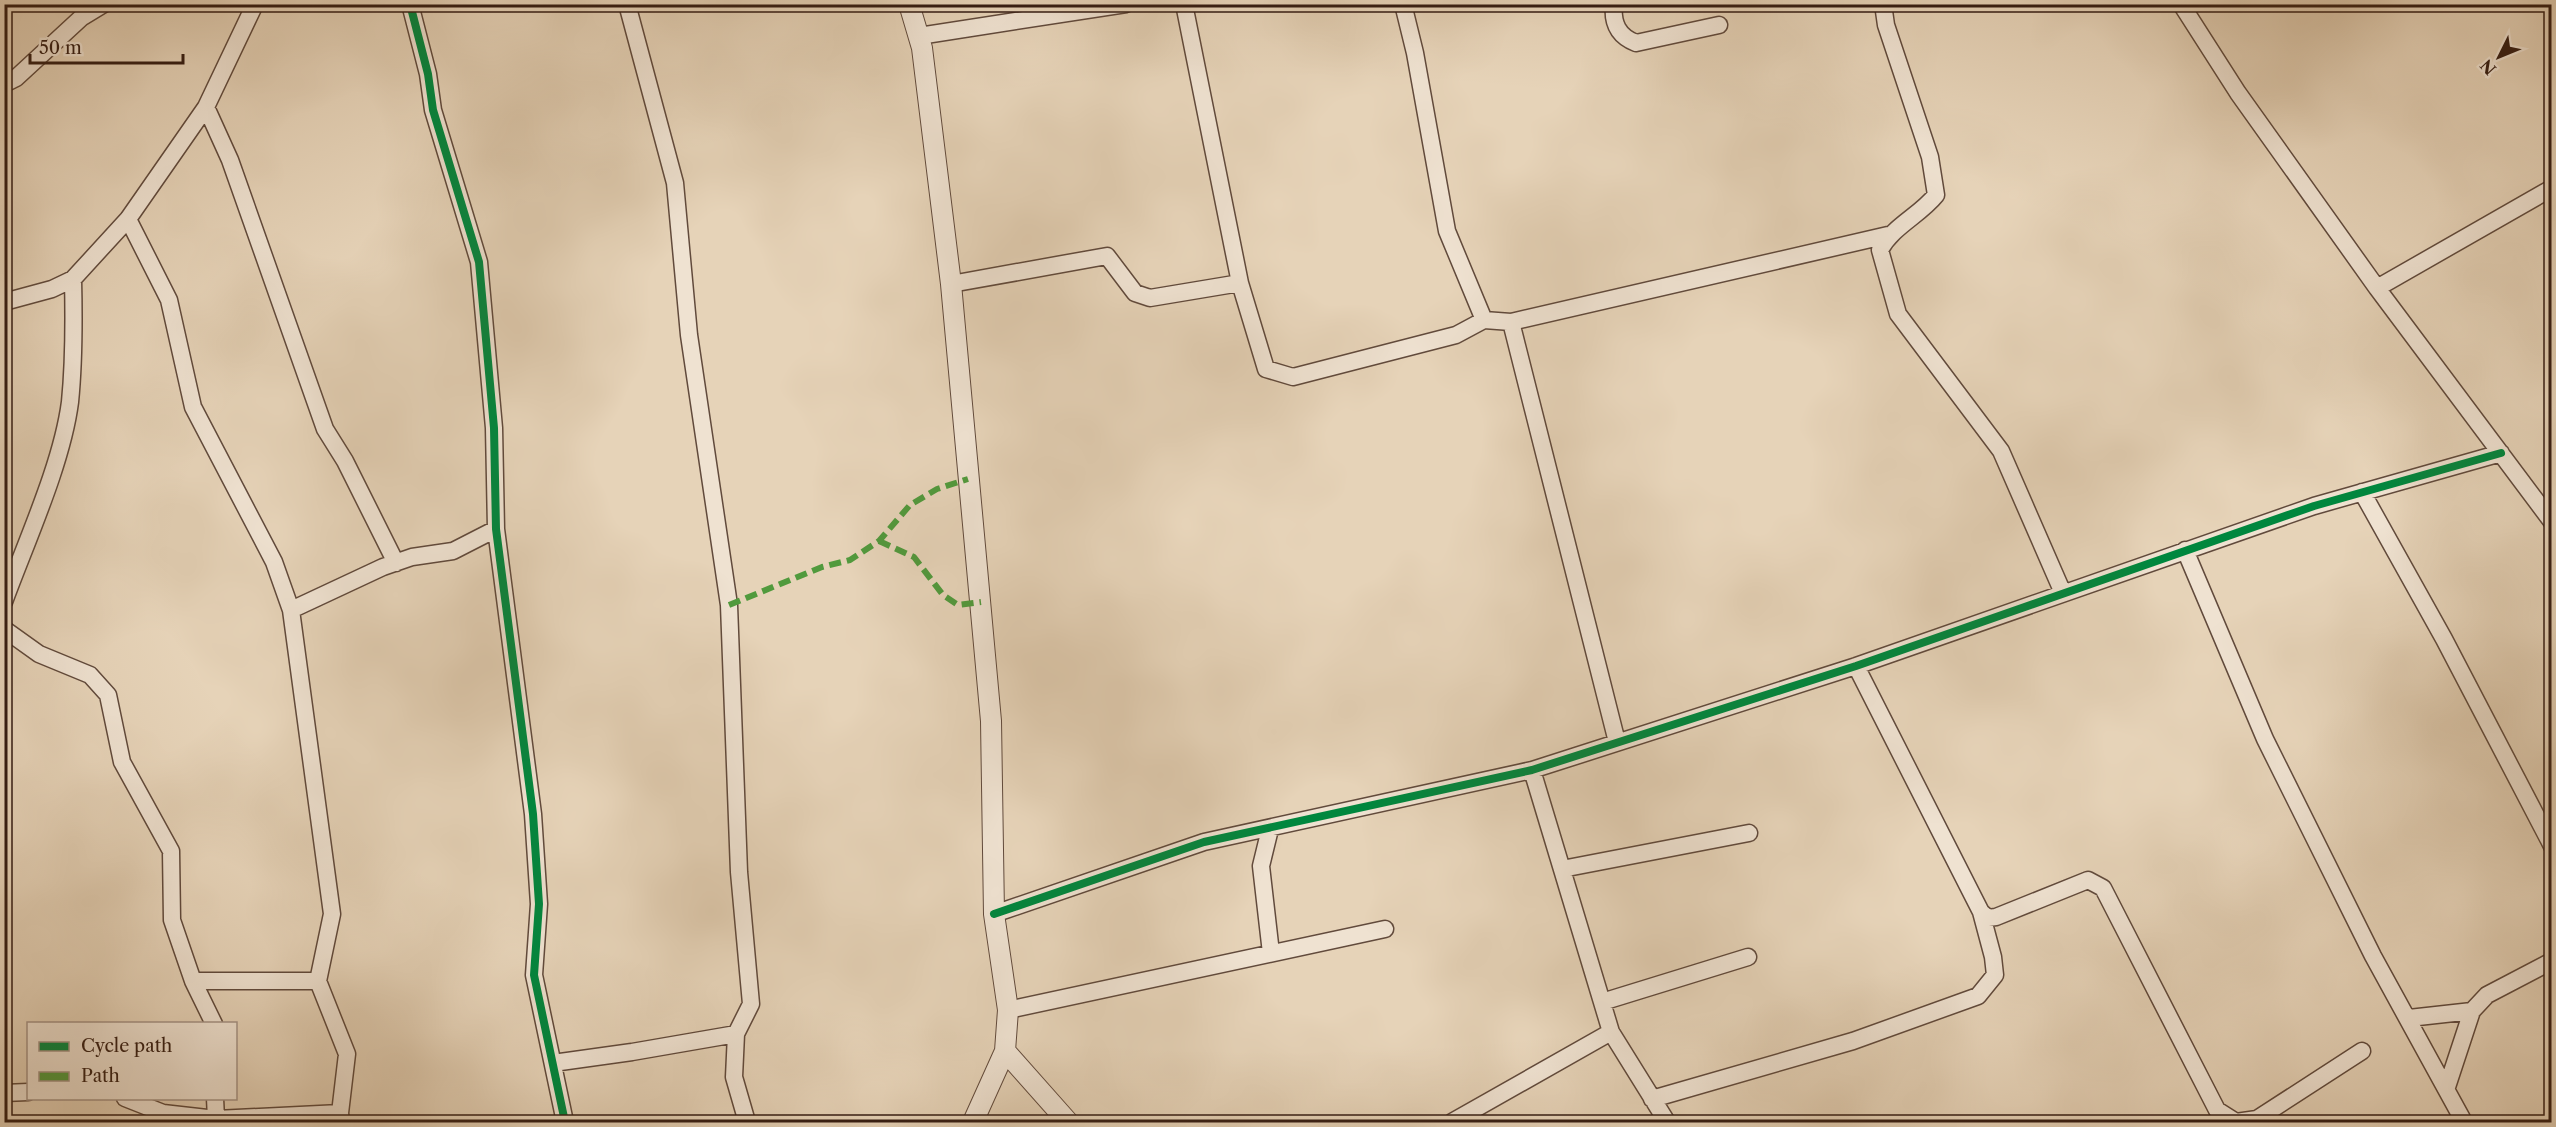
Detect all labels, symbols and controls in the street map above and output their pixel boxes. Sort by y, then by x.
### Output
scale bar [30,27,183,65]
north arrow [2469,27,2529,87]
text: 50 m [39,37,82,59]
text: N [2476,55,2500,79]
legend [27,1022,237,1100]
text: Cycle path [81,1035,172,1057]
text: Path [81,1065,120,1087]

